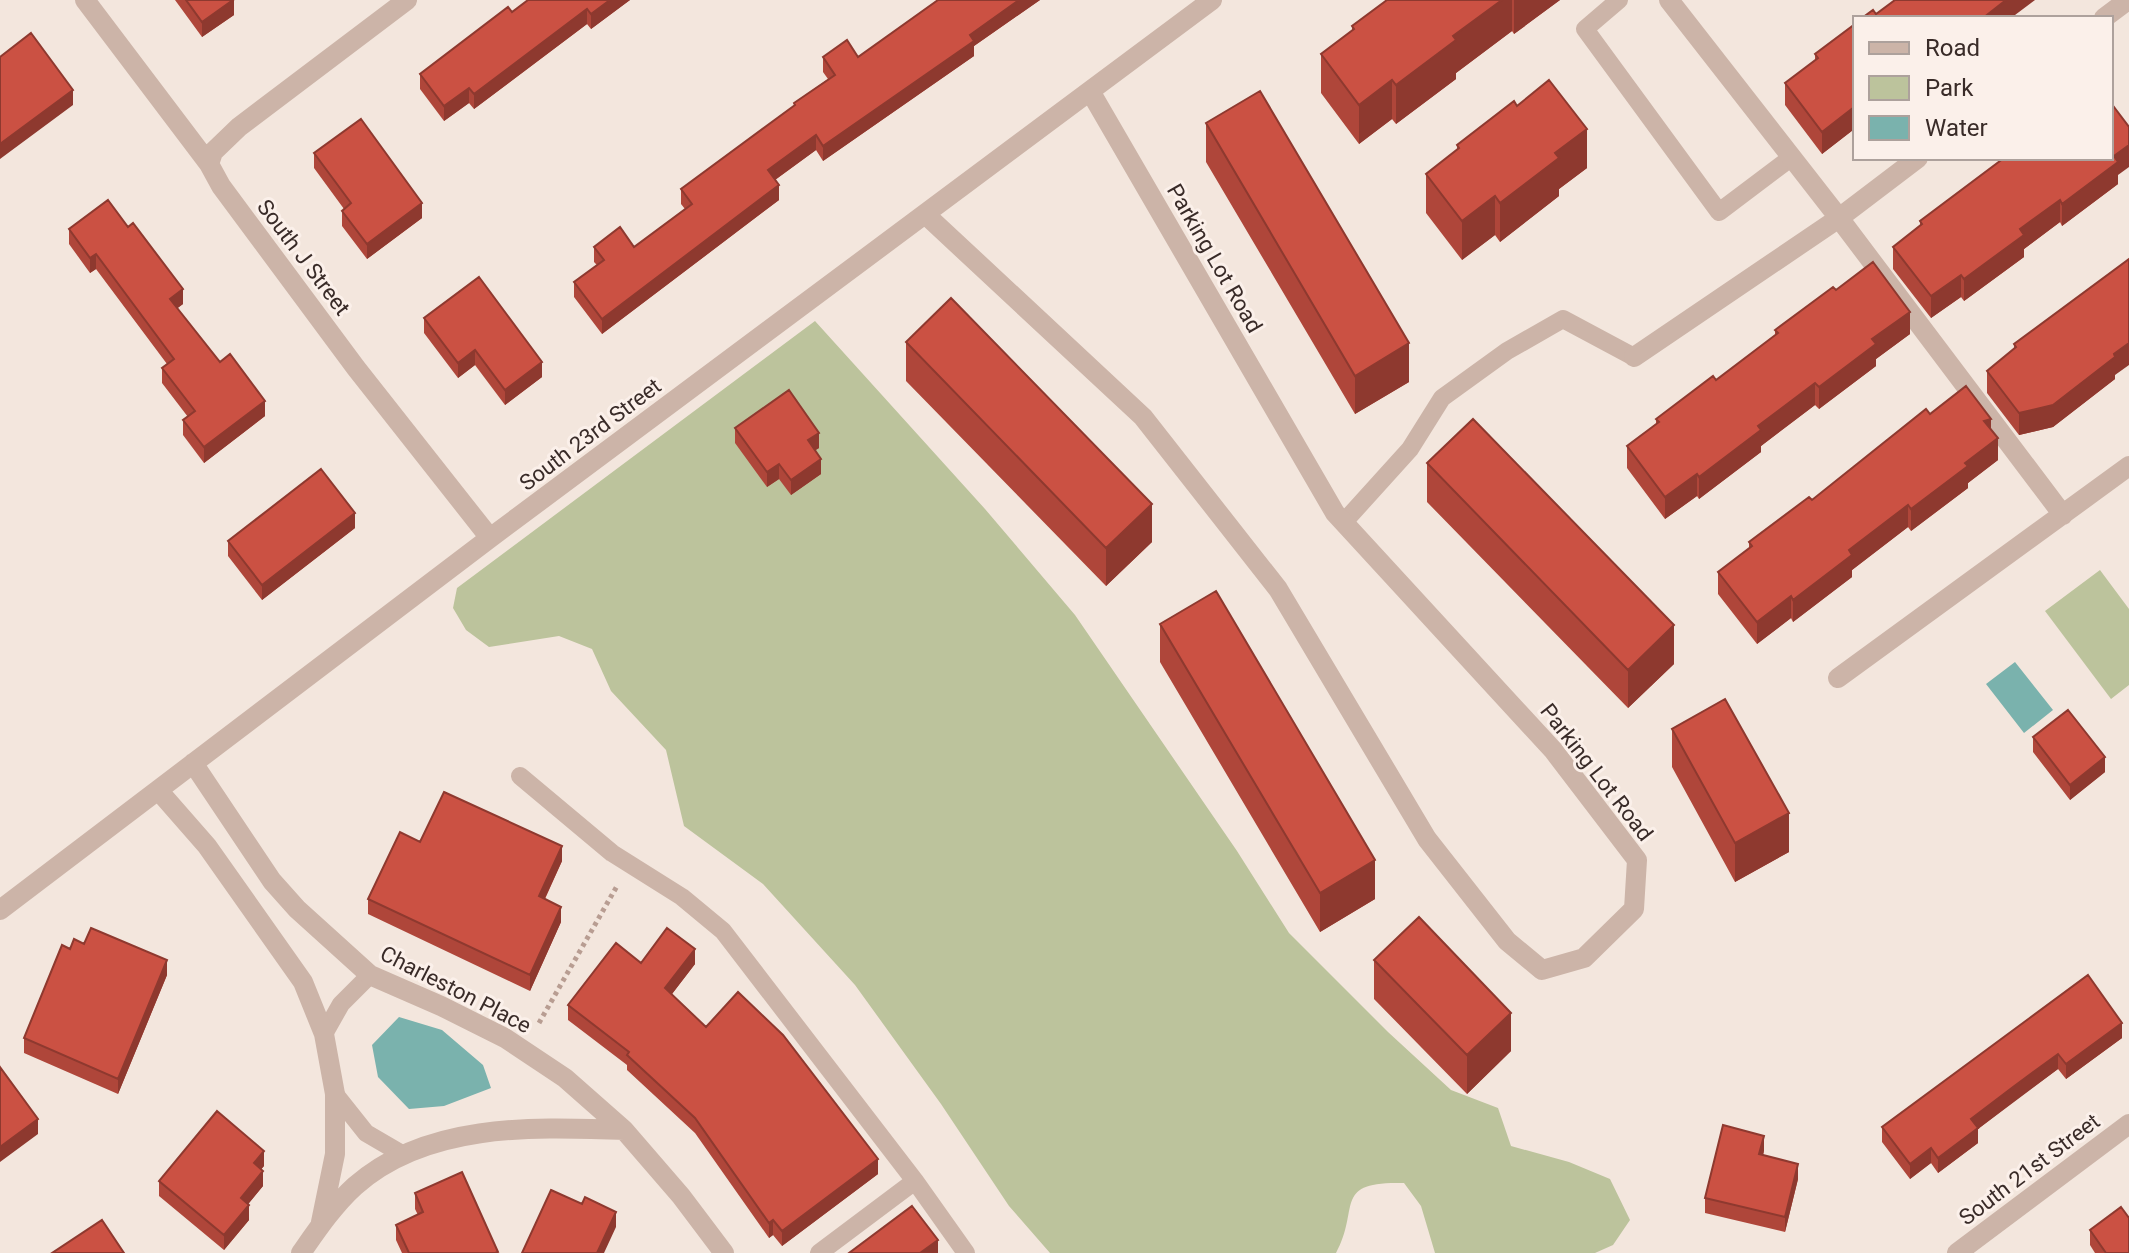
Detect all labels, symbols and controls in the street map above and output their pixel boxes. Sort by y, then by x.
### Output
legend [1853,16,2113,160]
text: Road [1925,34,1980,62]
text: Park [1925,74,1974,102]
text: Water [1925,114,1988,142]
street label: Parking Lot Road [1162,180,1267,337]
street label: South J Street [252,195,355,320]
street label: South 23rd Street [515,373,666,496]
street label: Parking Lot Road [1535,699,1658,846]
street label: Charleston Place [376,941,535,1038]
street label: South 21st Street [1954,1108,2104,1230]

